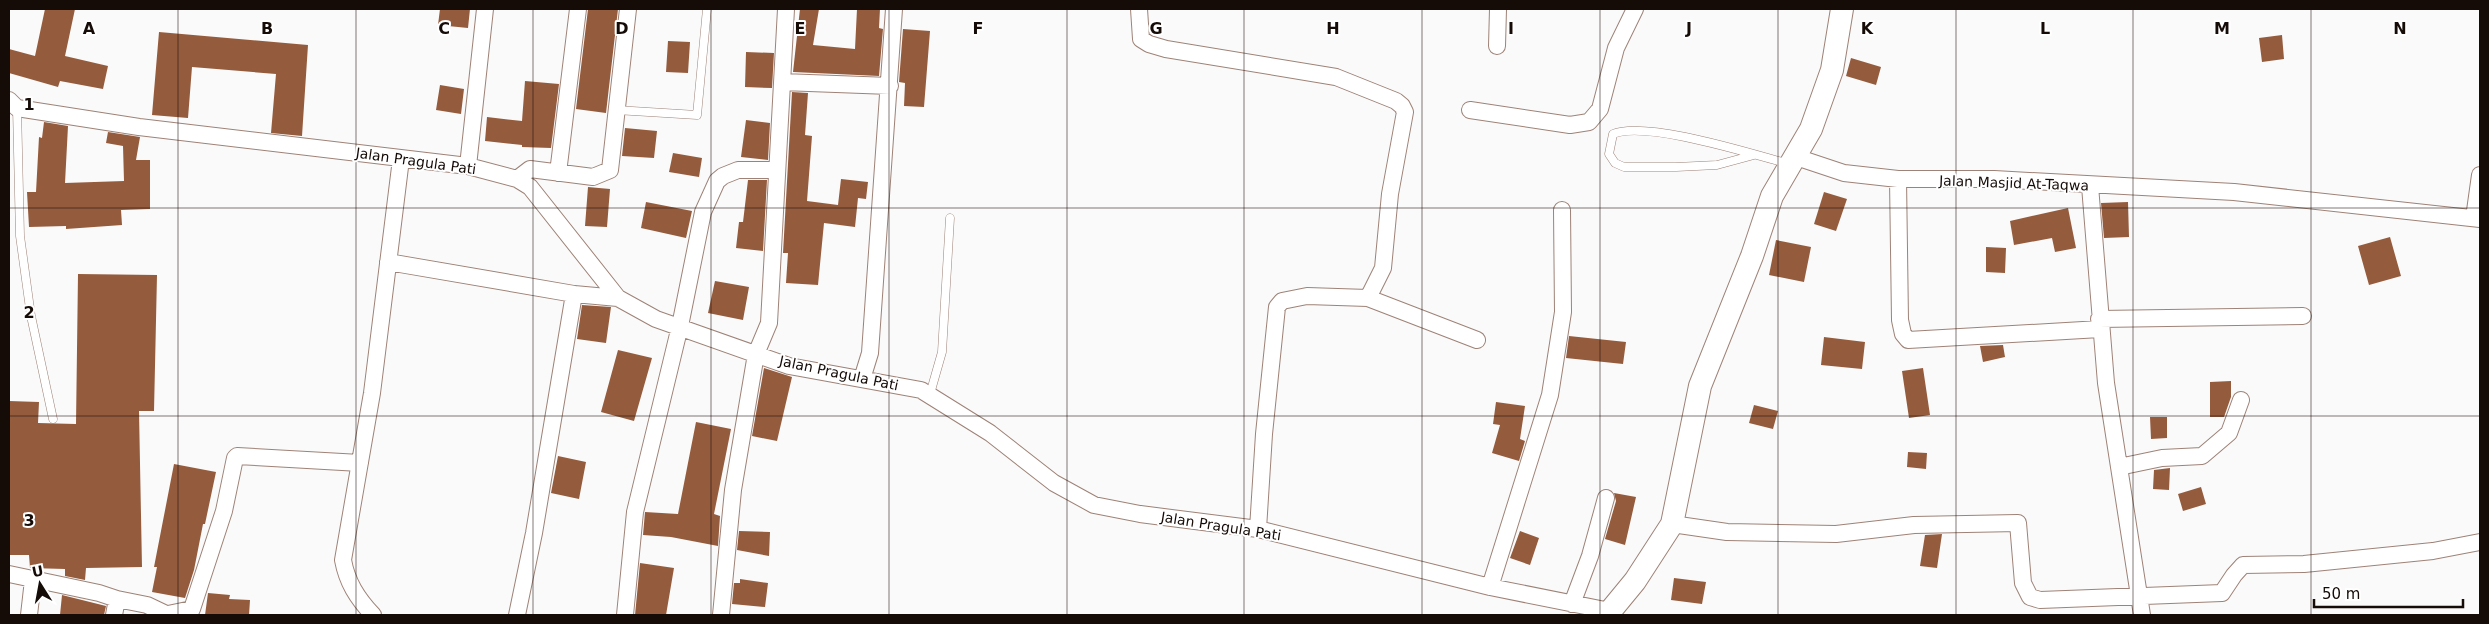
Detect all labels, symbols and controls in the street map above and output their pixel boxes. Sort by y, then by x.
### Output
text: A [83,19,96,38]
text: B [261,19,273,38]
text: C [438,19,450,38]
text: D [615,19,629,38]
text: E [795,19,805,38]
text: F [973,19,983,38]
text: G [1149,19,1163,38]
text: H [1326,19,1340,38]
text: I [1508,19,1514,38]
text: J [1685,19,1692,38]
text: K [1861,19,1874,38]
text: L [2040,19,2050,38]
text: M [2214,19,2230,38]
text: N [2393,19,2407,38]
text: 1 [23,95,35,114]
street label: Jalan Pragula Pati [354,144,477,177]
street label: Jalan Masjid At-Taqwa [1938,172,2089,194]
text: 2 [23,303,35,322]
street label: Jalan Pragula Pati [777,352,900,393]
street label: Jalan Pragula Pati [1159,508,1282,543]
text: 3 [23,511,35,530]
north arrow [15,559,65,609]
text: U [30,562,45,580]
scale bar [2314,576,2463,608]
text: 50 m [2322,585,2360,603]

